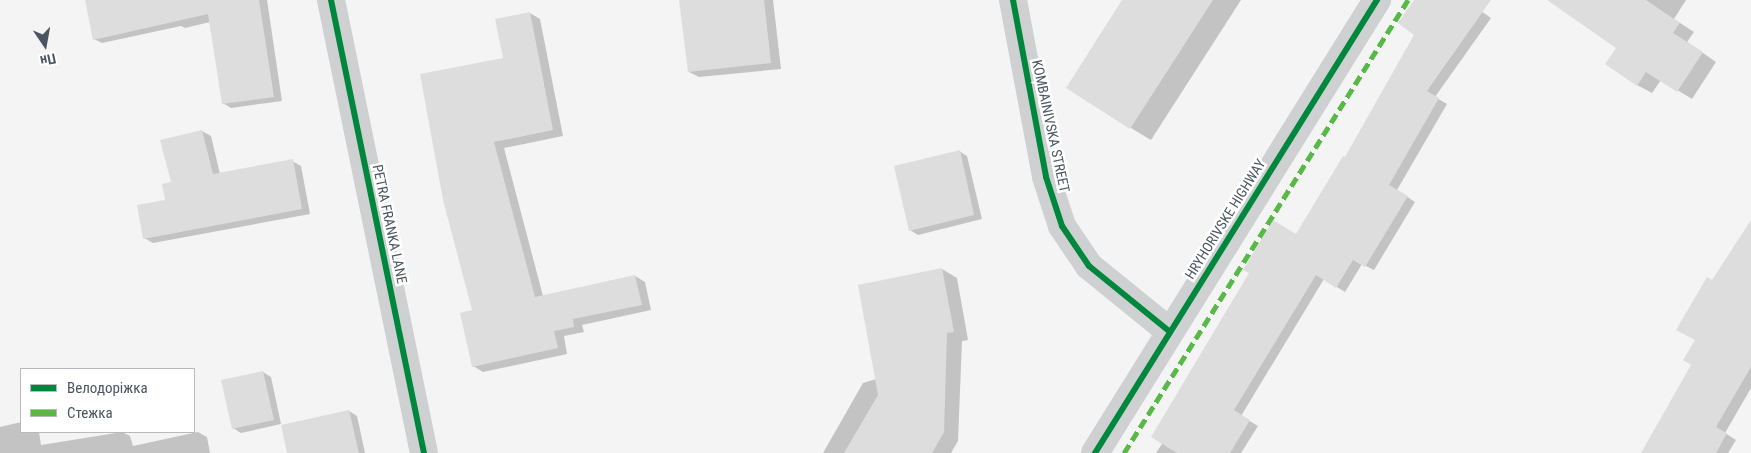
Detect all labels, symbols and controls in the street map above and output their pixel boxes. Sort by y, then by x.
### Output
north arrow [20,20,70,70]
text: Пн [39,50,57,69]
street label: KOMBAINIVSKA STREET [1029,58,1073,194]
street label: HRYHORIVSKE HIGHWAY [1181,156,1269,282]
street label: PETRA FRANKA LANE [369,163,411,285]
legend [20,368,195,433]
text: Велодоріжка [67,379,148,397]
text: Стежка [67,404,113,422]

